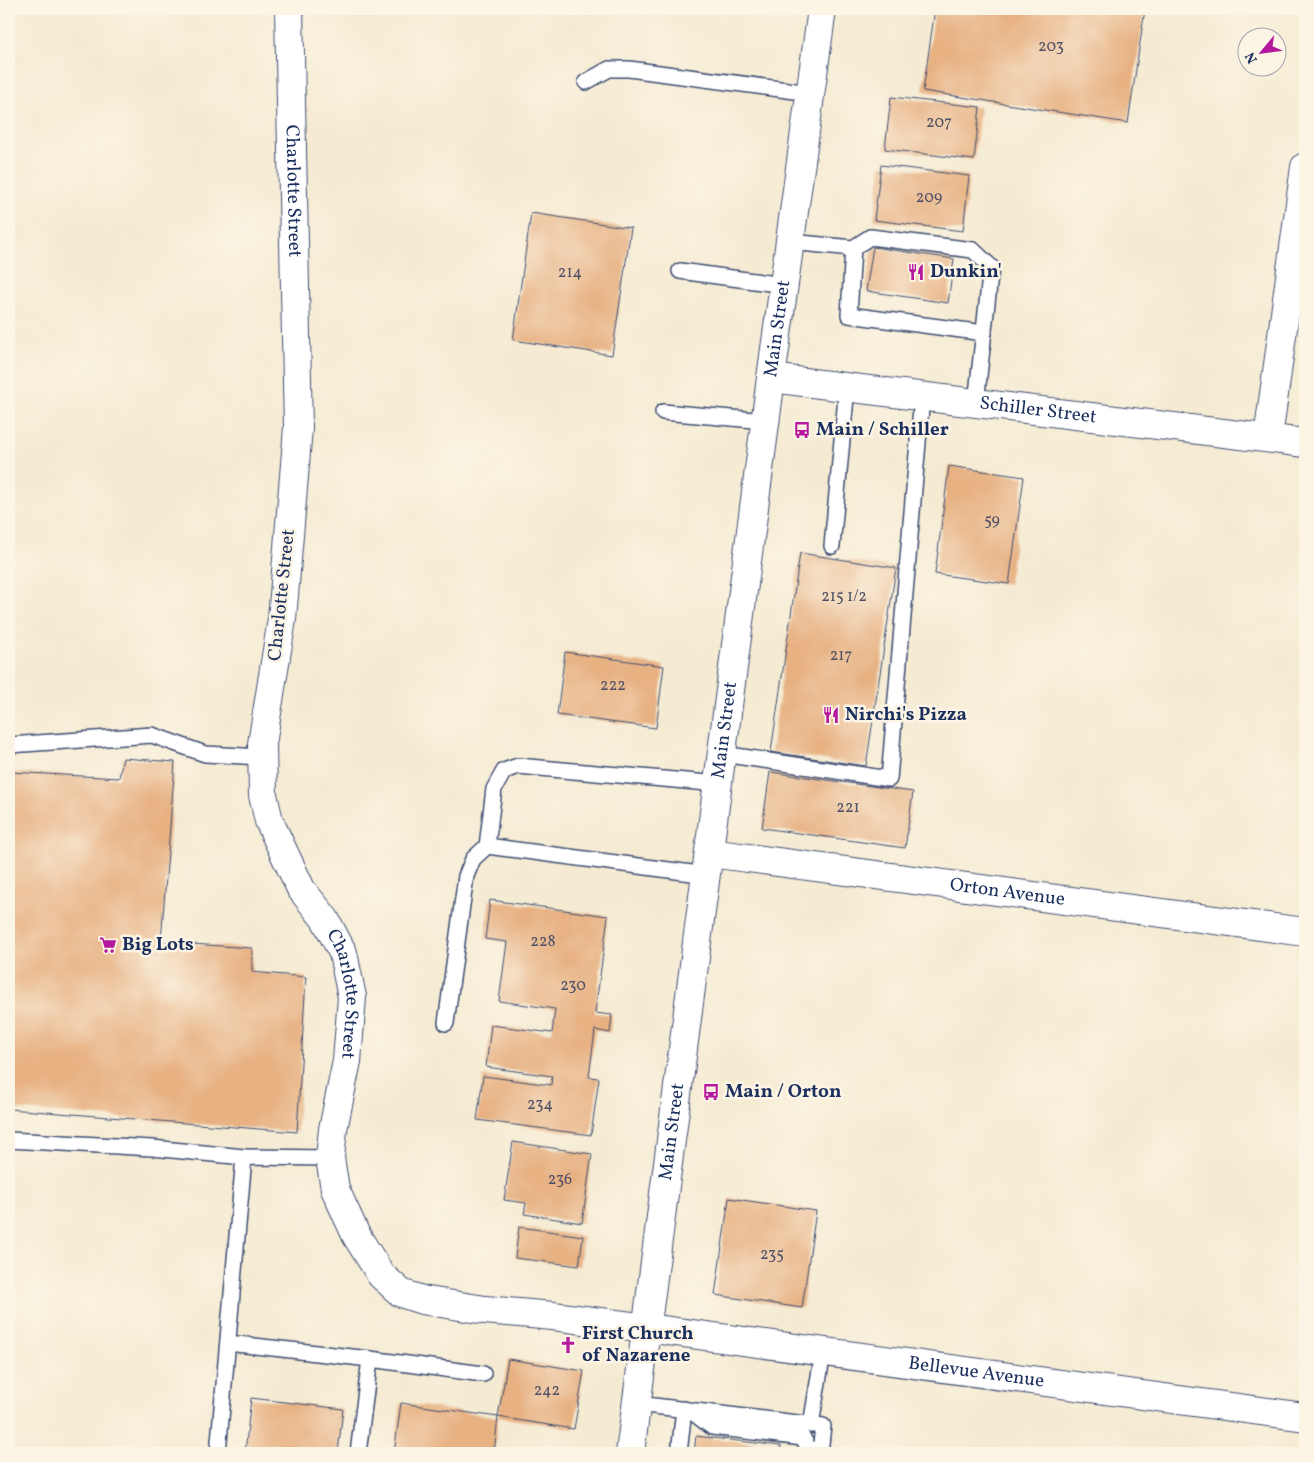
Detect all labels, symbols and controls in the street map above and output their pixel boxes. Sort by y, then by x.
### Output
north arrow [1236,28,1286,78]
house number: 203 [1038,36,1064,58]
text: N [1241,49,1263,67]
house number: 207 [926,112,952,134]
street label: Charlotte Street [278,124,307,258]
house number: 209 [916,187,942,209]
place label: Dunkin' [930,259,1002,285]
house number: 214 [558,262,582,284]
restaurant icon: Dunkin' [906,262,926,282]
street label: Main Street [758,278,797,379]
street label: Schiller Street [978,390,1098,431]
place label: Main / Schiller [816,417,949,443]
bus stop icon: Main / Schiller [792,420,812,440]
house number: 59 [984,510,1000,532]
street label: Charlotte Street [262,527,302,662]
house number: 215 1/2 [821,586,867,608]
house number: 217 [830,645,853,667]
house number: 222 [600,675,626,697]
street label: Main Street [706,680,744,780]
place label: Nirchi's Pizza [845,702,967,728]
restaurant icon: Nirchi's Pizza [821,705,841,725]
house number: 221 [836,797,860,819]
street label: Orton Avenue [948,872,1066,913]
street label: Charlotte Street [320,924,365,1060]
house number: 228 [530,931,556,953]
place label: Big Lots [122,932,194,958]
supermarket icon: Big Lots [98,935,118,955]
house number: 230 [560,975,586,997]
place label: Main / Orton [725,1079,841,1105]
street label: Main Street [653,1081,691,1182]
bus stop icon: Main / Orton [701,1082,721,1102]
house number: 234 [527,1094,553,1116]
house number: 236 [548,1169,572,1191]
house number: 235 [760,1244,784,1266]
place label: First Church of Nazarene [582,1321,694,1369]
church icon: First Church of Nazarene [558,1335,578,1355]
street label: Bellevue Avenue [907,1350,1046,1395]
house number: 242 [534,1380,560,1402]

